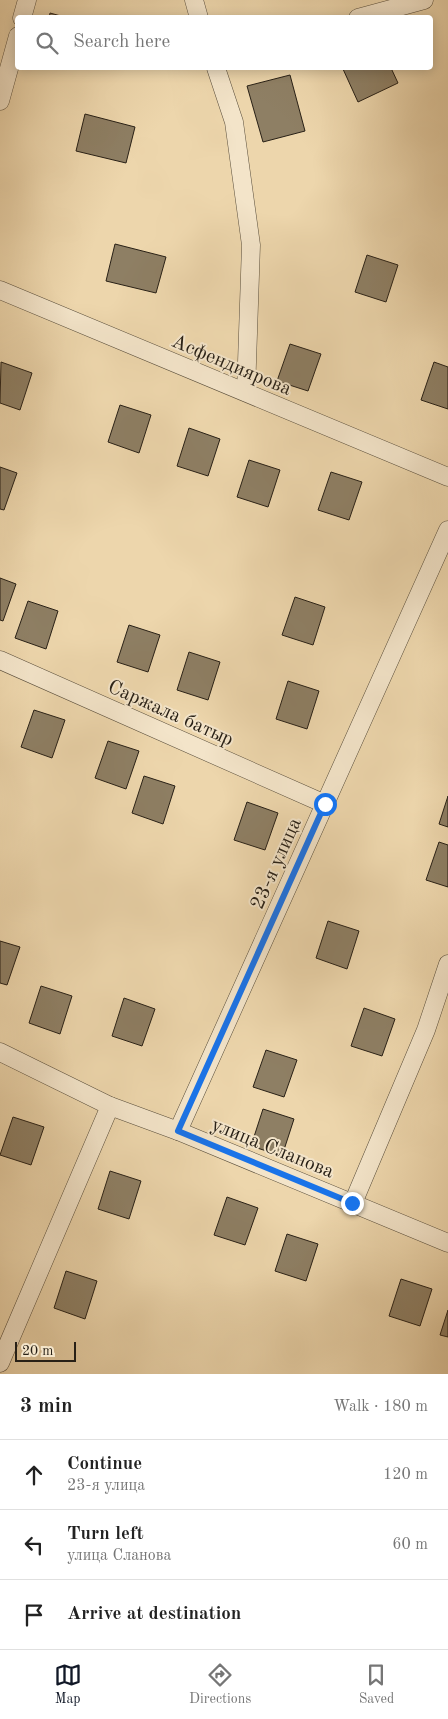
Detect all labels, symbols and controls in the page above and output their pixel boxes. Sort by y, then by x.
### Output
search box [15,15,433,70]
icon: search [33,29,61,57]
text: Search here [73,33,170,52]
street label: Асфендиярова [168,332,294,400]
street label: Саржала батыр [104,677,236,750]
route start [314,793,337,816]
street label: 23-я улица [248,815,306,913]
street label: улица Сланова [208,1115,337,1183]
route end [341,1192,364,1215]
scale bar [15,1339,76,1362]
text: 20 m [22,1344,53,1358]
text: 3 min [20,1396,73,1417]
text: Walk · 180 m [333,1399,428,1415]
text: Continue [67,1455,142,1474]
icon: ahead [20,1461,48,1489]
text: 120 m [383,1467,428,1483]
text: 23-я улица [67,1478,145,1494]
text: Turn left [67,1525,144,1544]
icon: left [20,1531,48,1559]
text: 60 m [392,1537,428,1553]
text: улица Сланова [67,1548,171,1564]
icon: arrive [20,1601,48,1629]
text: Arrive at destination [67,1605,241,1624]
tab: Map [54,1661,82,1708]
tab: Directions [189,1661,251,1708]
tab: Saved [359,1661,394,1708]

